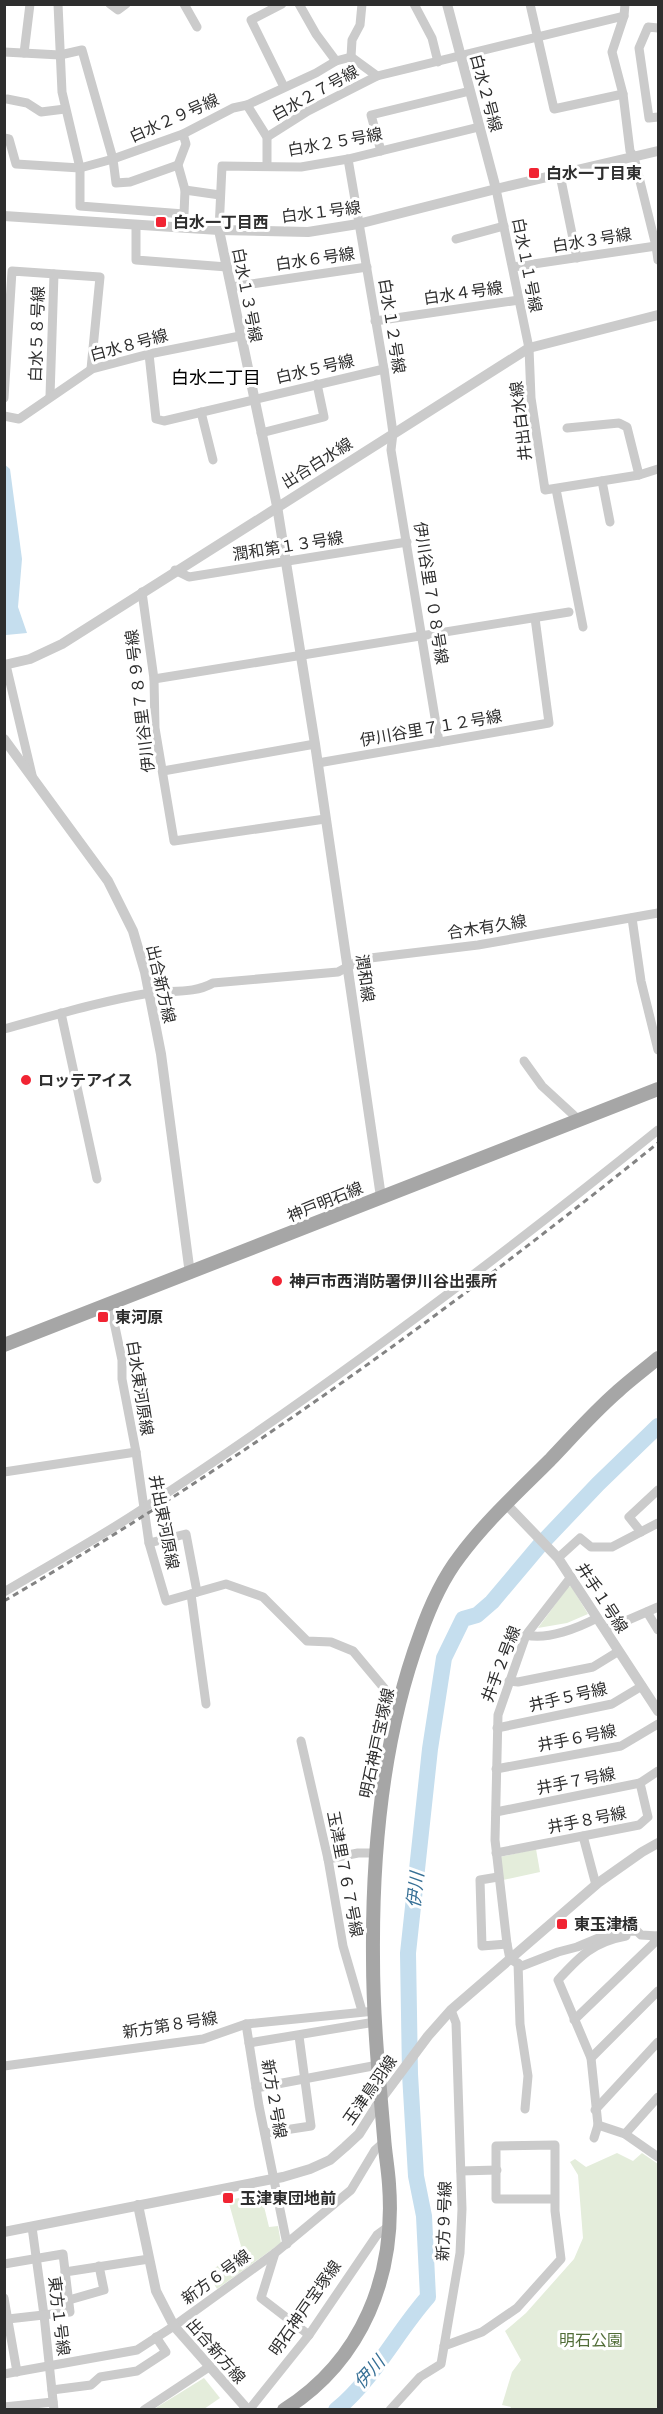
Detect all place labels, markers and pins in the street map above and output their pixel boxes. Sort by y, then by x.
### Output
place label: 白水一丁目東 [546,164,642,183]
marker: 白水一丁目東 [527,166,541,180]
place label: 白水一丁目西 [173,213,269,232]
marker: 白水一丁目西 [154,215,168,229]
place label: ロッテアイス [38,1071,133,1090]
marker: ロッテアイス [19,1073,33,1087]
place label: 神戸市西消防署伊川谷出張所 [289,1272,497,1291]
marker: 神戸市西消防署伊川谷出張所 [270,1274,284,1288]
place label: 東河原 [115,1308,163,1327]
marker: 東河原 [96,1310,110,1324]
place label: 東玉津橋 [574,1915,638,1934]
marker: 東玉津橋 [555,1917,569,1931]
place label: 玉津東団地前 [240,2189,336,2208]
marker: 玉津東団地前 [221,2191,235,2205]

